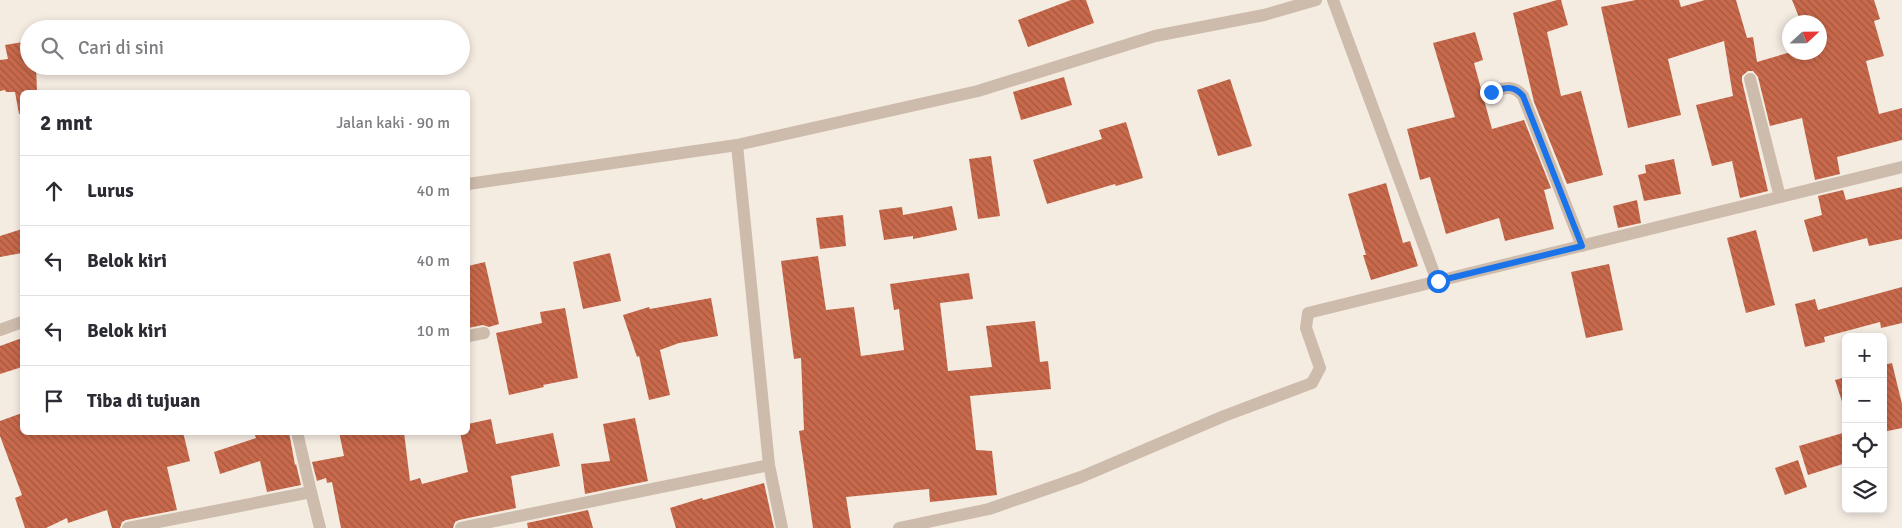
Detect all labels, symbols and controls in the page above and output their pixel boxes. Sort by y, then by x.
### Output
north arrow [1782,15,1827,60]
search box [20,20,470,75]
icon: search [38,34,66,62]
text: Cari di sini [78,36,164,60]
route end [1480,81,1503,104]
text: 2 mnt [40,110,92,136]
text: Jalan kaki · 90 m [336,113,450,133]
icon: ahead [40,177,68,205]
text: Lurus [87,179,134,203]
text: 40 m [416,181,450,201]
icon: left [40,247,68,275]
text: Belok kiri [87,249,167,273]
text: 40 m [416,251,450,271]
route start [1427,270,1450,293]
icon: left [40,317,68,345]
text: Belok kiri [87,319,167,343]
text: 10 m [416,321,450,341]
map controls [1842,333,1887,513]
button: + [1842,333,1887,378]
button: − [1842,378,1887,423]
icon: arrive [40,387,68,415]
text: Tiba di tujuan [87,389,200,413]
button: locate [1842,423,1887,468]
button: layers [1842,468,1887,513]

